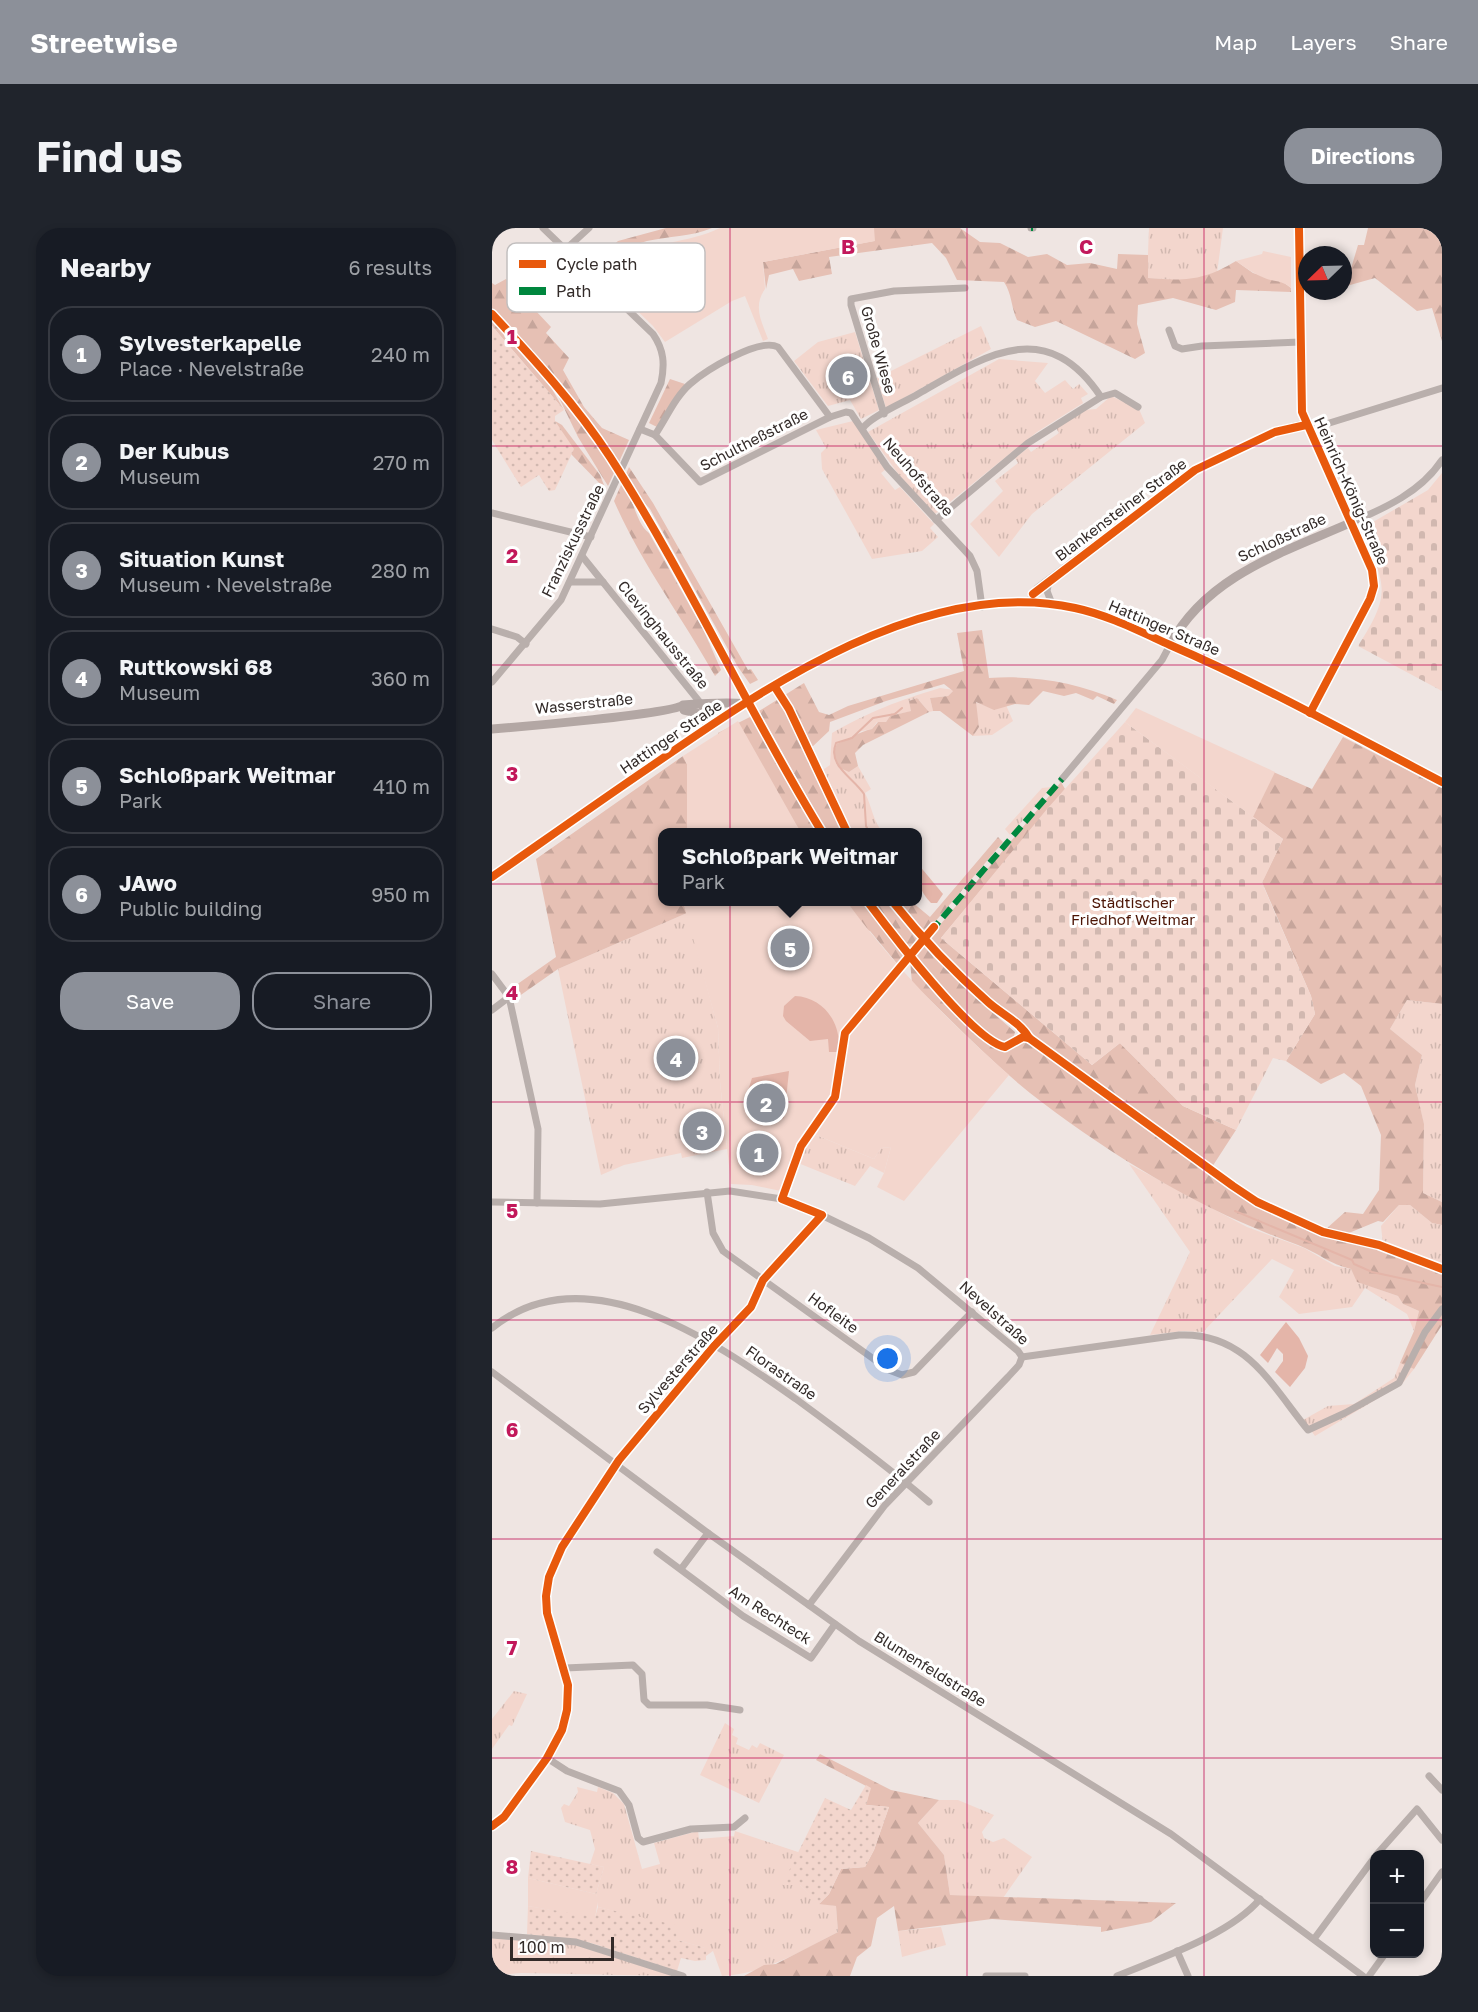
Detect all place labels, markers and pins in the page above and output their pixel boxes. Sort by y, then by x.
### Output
pin: 6 [828,354,868,398]
pin: 5 [770,926,810,970]
pin: 4 [656,1036,696,1080]
pin: 2 [746,1080,786,1126]
pin: 3 [682,1108,722,1154]
pin: 1 [740,1130,778,1176]

